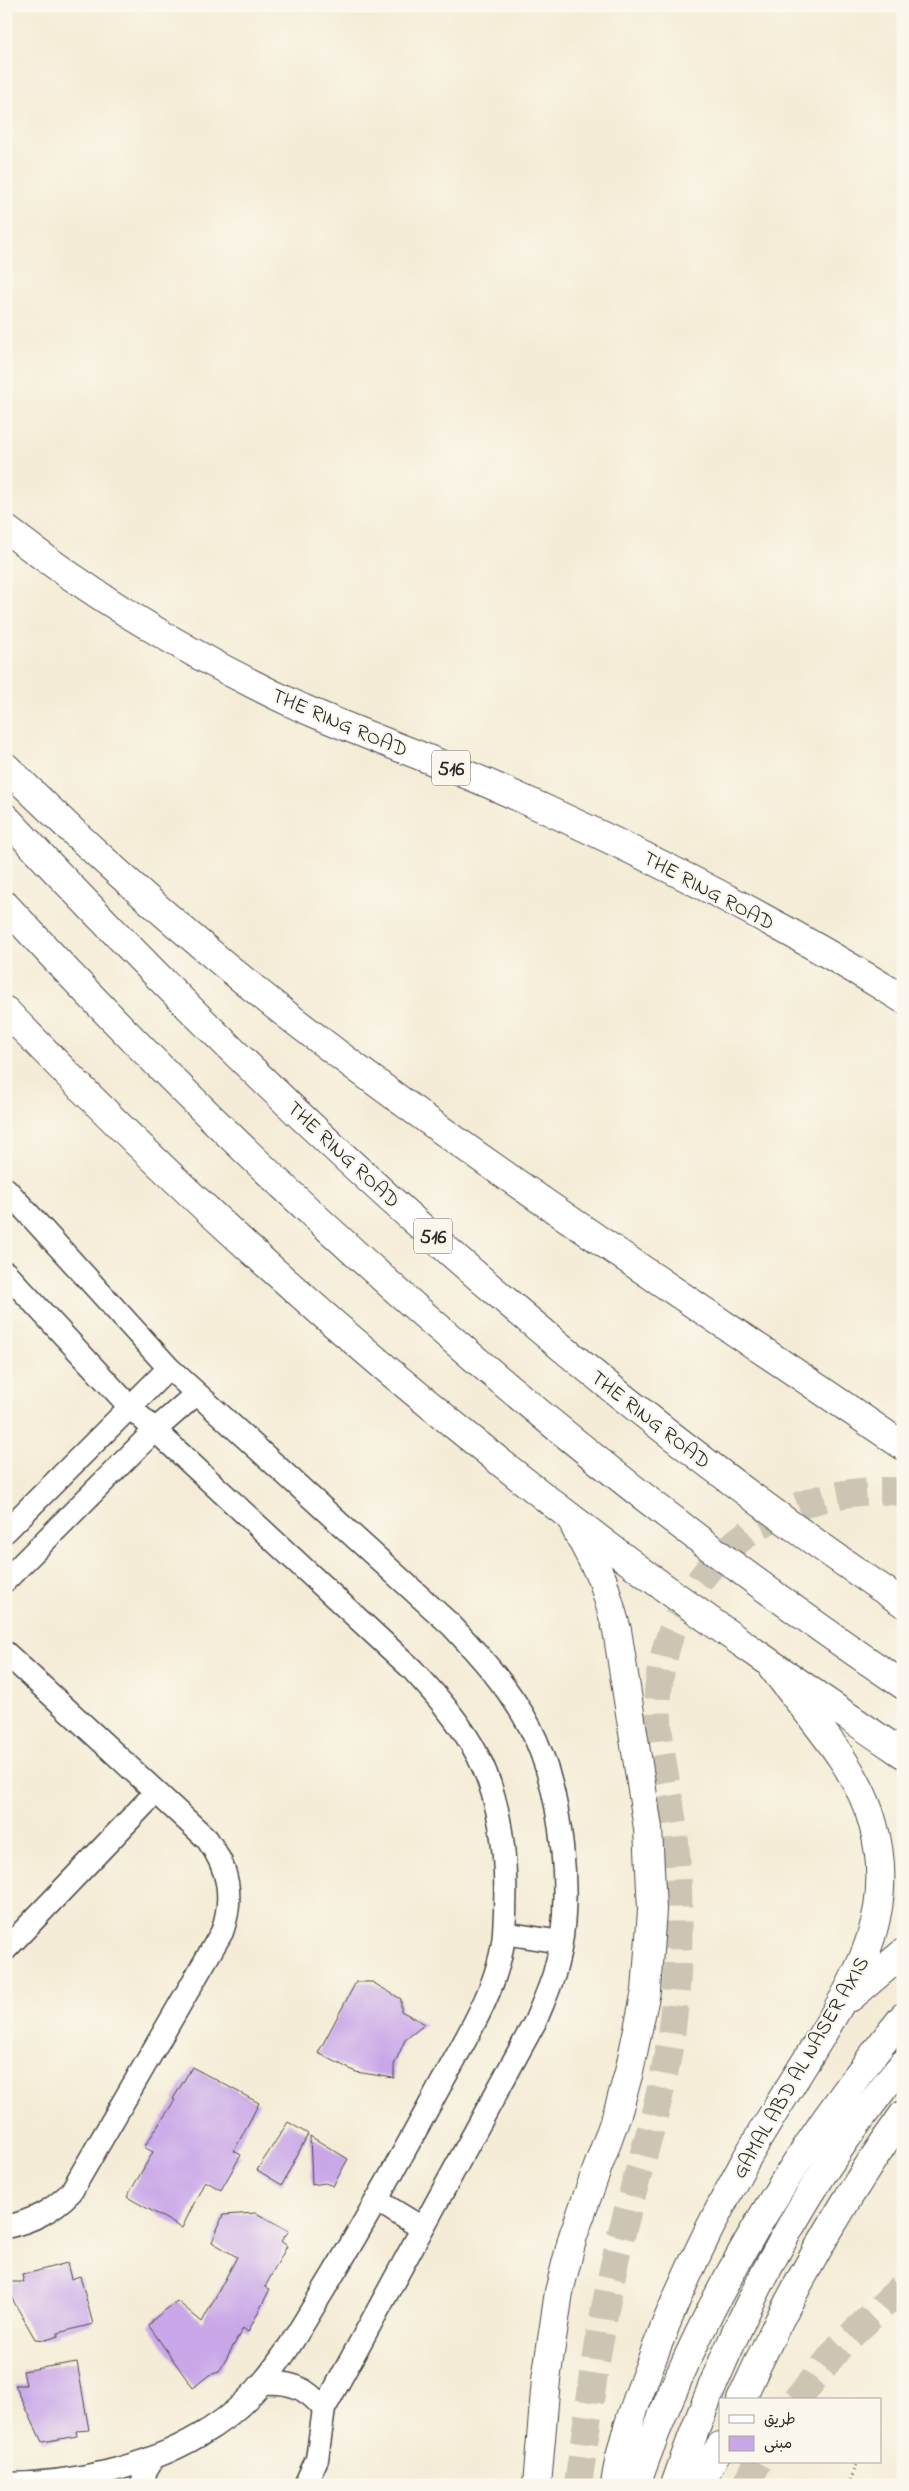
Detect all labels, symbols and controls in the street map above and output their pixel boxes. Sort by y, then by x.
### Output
street label: THE RING ROAD [266,682,412,766]
road number: 516 [432,750,470,786]
street label: THE RING ROAD [637,844,779,939]
street label: THE RING ROAD [279,1095,406,1216]
road number: 516 [414,1218,452,1254]
street label: THE RING ROAD [583,1364,716,1477]
street label: GAMAL ABD AL NASER AXIS [726,1951,878,2185]
legend [719,2398,882,2464]
text: طريق [764,2409,796,2431]
text: مبنى [764,2433,792,2455]

